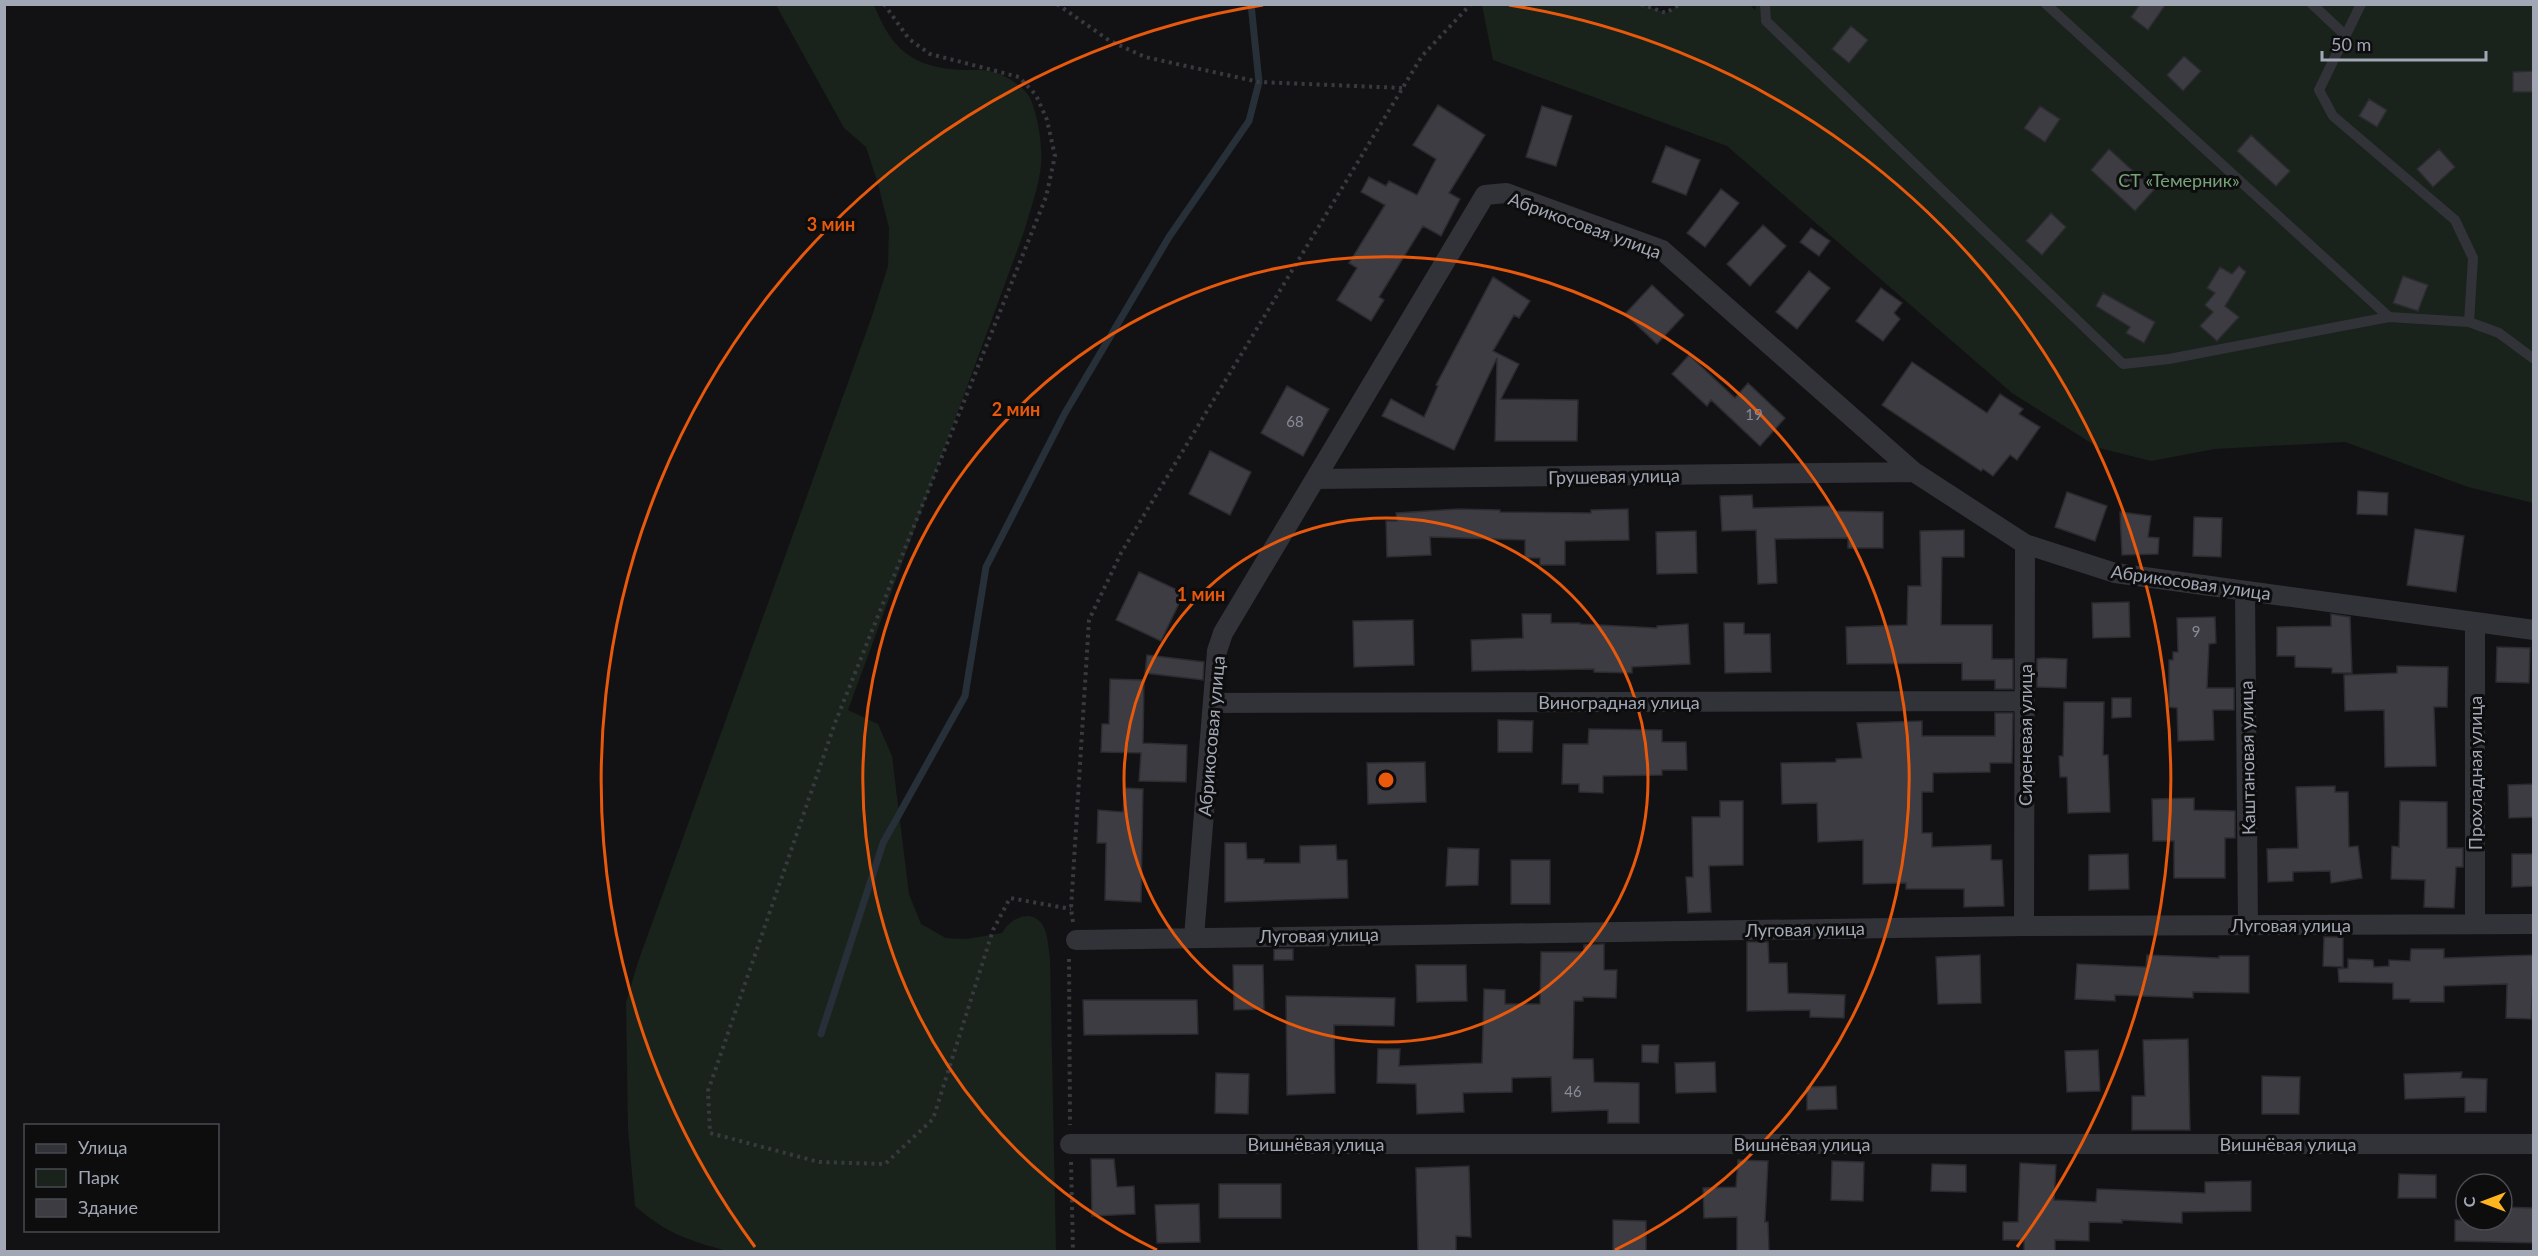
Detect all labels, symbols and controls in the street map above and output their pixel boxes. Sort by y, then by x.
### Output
scale bar [2322,24,2486,62]
text: 50 m [2331,33,2371,55]
park label: СТ «Темерник» [2118,169,2240,191]
street label: Абрикосовая улица [1506,187,1664,263]
text: 3 мин [807,213,855,235]
text: 2 мин [992,398,1040,420]
house number: 19 [1745,405,1763,423]
house number: 68 [1286,412,1304,430]
street label: Грушевая улица [1548,464,1680,488]
street label: Абрикосовая улица [2110,560,2272,604]
text: 1 мин [1177,583,1225,605]
house number: 9 [2192,622,2200,640]
street label: Абрикосовая улица [1193,655,1229,817]
street label: Сиреневая улица [2014,664,2036,806]
street label: Каштановая улица [2235,681,2259,835]
street label: Виноградная улица [1538,691,1700,713]
street label: Прохладная улица [2464,696,2486,850]
centre of rings [1376,770,1396,790]
street label: Луговая улица [2230,914,2351,936]
street label: Луговая улица [1744,917,1865,941]
street label: Луговая улица [1258,923,1379,947]
house number: 46 [1564,1082,1582,1100]
legend [24,1124,219,1232]
street label: Вишнёвая улица [1248,1133,1384,1155]
street label: Вишнёвая улица [1734,1133,1870,1155]
street label: Вишнёвая улица [2220,1133,2356,1155]
text: Улица [78,1136,128,1158]
text: Парк [78,1166,120,1188]
north arrow [2454,1172,2514,1232]
text: Здание [78,1196,138,1218]
text: С [2459,1196,2478,1207]

